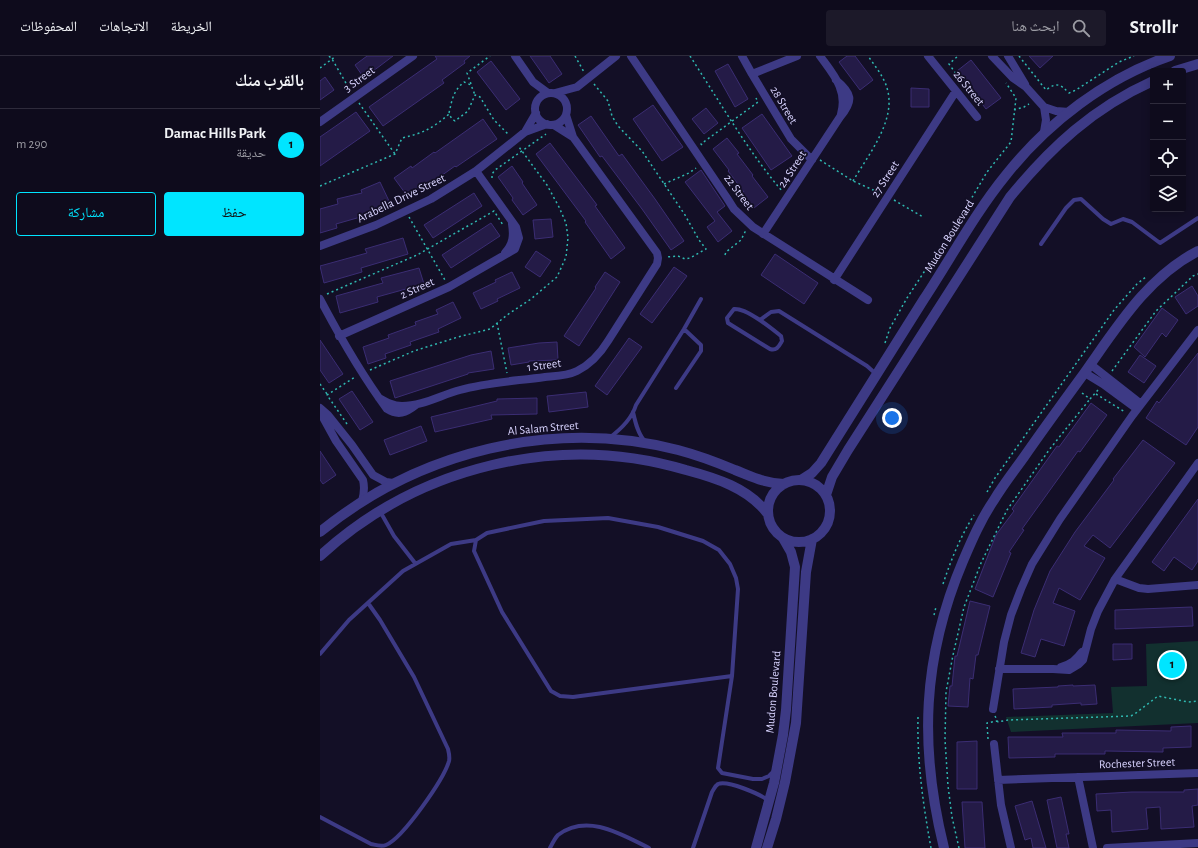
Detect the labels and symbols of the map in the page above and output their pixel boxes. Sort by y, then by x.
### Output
street label: 3 Street [341,64,377,94]
street label: 26 Street [951,68,987,108]
street label: 28 Street [768,84,800,126]
street label: 24 Street [776,148,808,190]
street label: 27 Street [869,159,901,199]
street label: Arabella Drive Street [355,171,447,225]
street label: 22 Street [722,172,756,212]
street label: Mudon Boulevard [922,198,976,274]
street label: 2 Street [398,275,436,301]
street label: 1 Street [526,357,562,373]
your location [882,408,902,428]
street label: Al Salam Street [507,419,579,437]
street label: Mudon Boulevard [763,650,783,734]
pin: 1 [1159,650,1185,680]
street label: Rochester Street [1099,756,1175,770]

